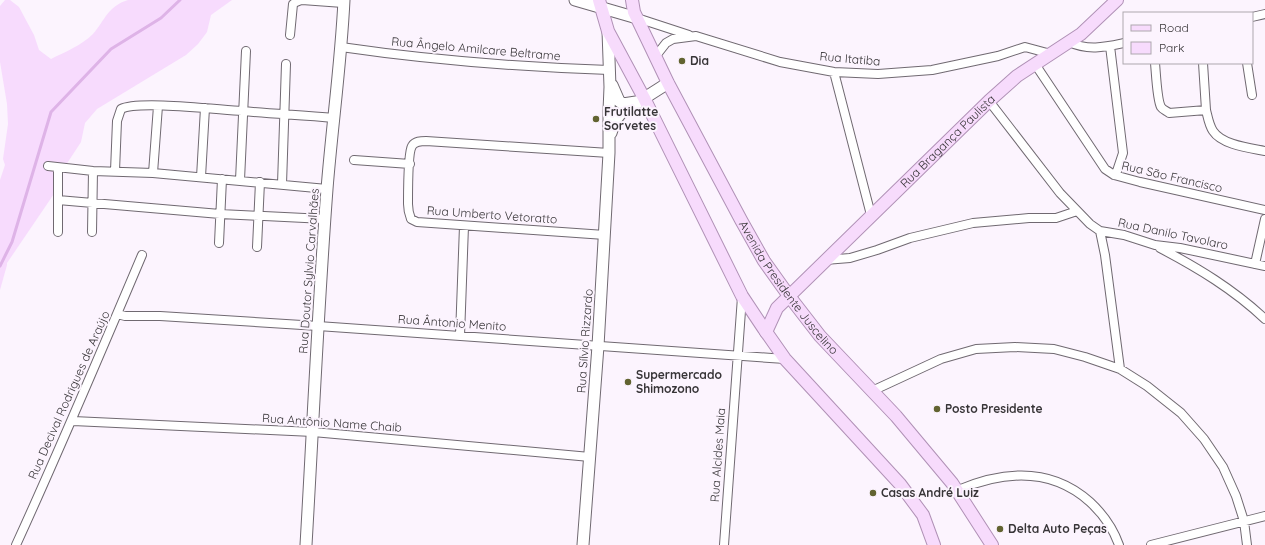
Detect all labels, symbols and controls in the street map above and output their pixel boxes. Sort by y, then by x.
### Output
legend [1123,12,1253,64]
text: Road [1159,20,1189,35]
street label: Rua Ângelo Amilcare Beltrame [391,34,562,63]
text: Park [1159,40,1184,55]
street label: Rua Itatiba [819,48,881,69]
place label: Dia [690,53,709,68]
marker: Dia [677,56,687,66]
street label: Rua Bragança Paulista [897,91,998,191]
place label: Frutilatte Sorvetes [604,104,658,133]
marker: Frutilatte Sorvetes [591,114,601,124]
street label: Rua São Francisco [1120,158,1224,195]
street label: Rua Doutor Sylvio Carvalhães [295,187,322,354]
street label: Rua Umberto Vetoratto [426,202,558,227]
street label: Rua Danilo Tavolaro [1117,215,1230,253]
street label: Avenida Presidente Juscelino [736,218,842,357]
street label: Rua Sílvio Rizzardo [573,288,596,394]
street label: Rua Decival Rodrigues de Araújo [25,308,113,481]
street label: Rua Ântonio Menito [397,311,507,334]
place label: Supermercado Shimozono [636,367,722,396]
marker: Supermercado Shimozono [623,377,633,387]
place label: Posto Presidente [945,401,1043,416]
marker: Posto Presidente [932,404,942,414]
street label: Rua Alcides Maia [707,407,728,503]
street label: Rua Antônio Name Chaib [262,410,402,435]
place label: Casas André Luiz [881,485,979,500]
marker: Casas André Luiz [868,488,878,498]
place label: Delta Auto Peças [1008,521,1107,536]
marker: Delta Auto Peças [995,524,1005,534]

